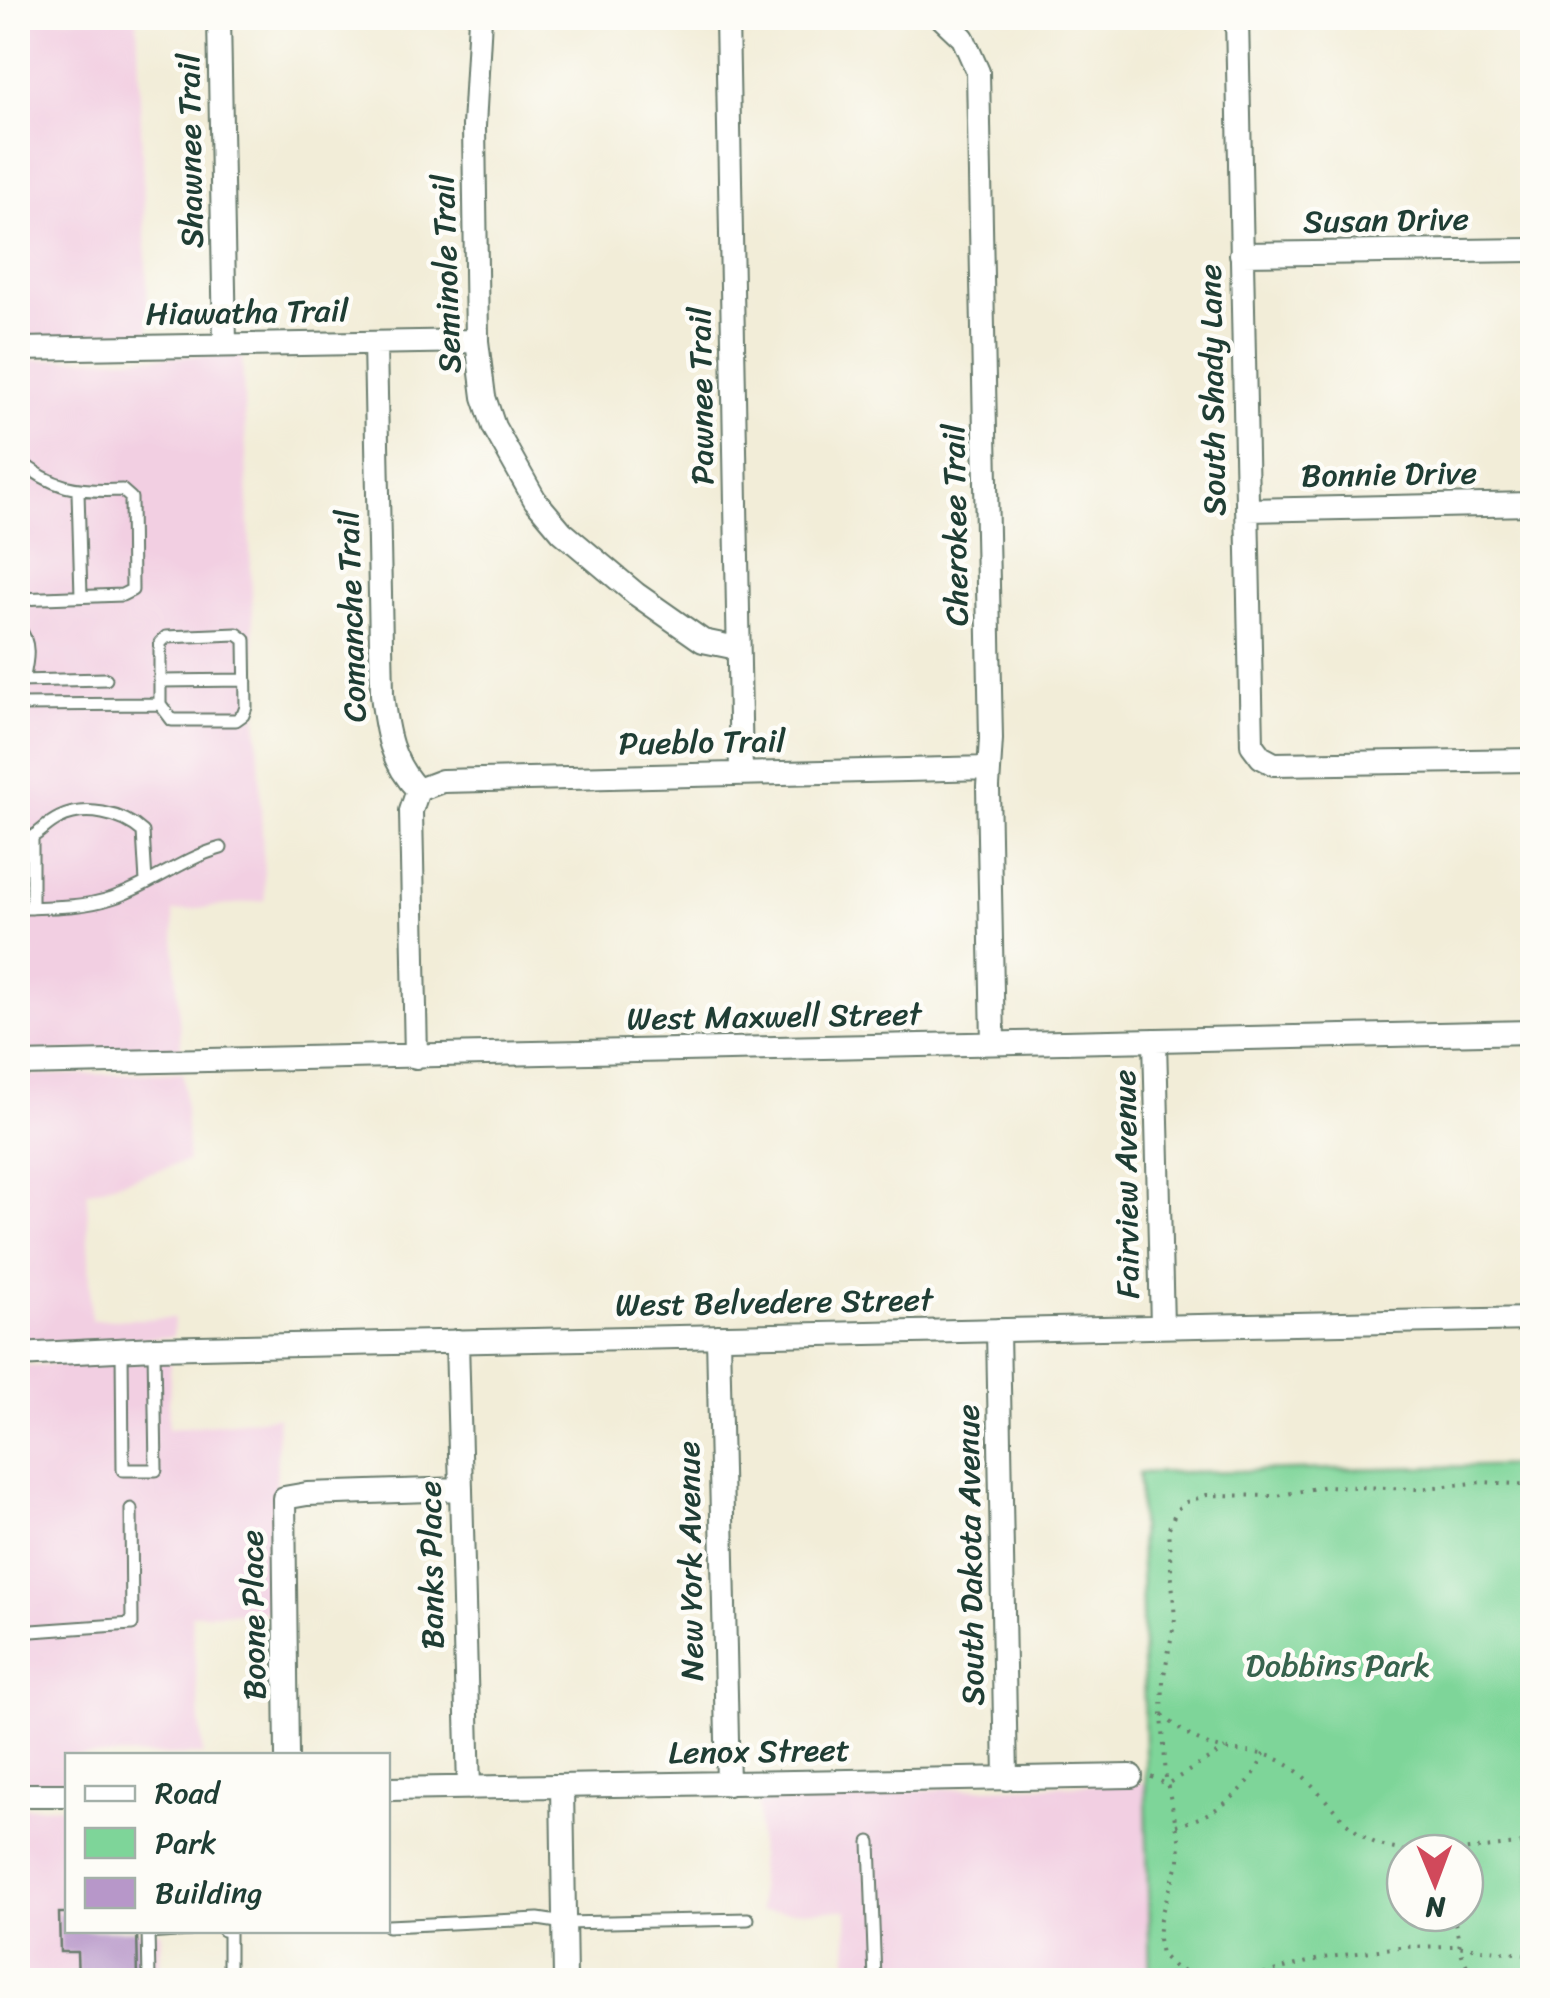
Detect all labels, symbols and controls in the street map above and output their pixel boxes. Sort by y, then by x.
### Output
street label: Shawnee Trail [160,52,221,249]
street label: Seminole Trail [415,173,478,374]
street label: Susan Drive [1303,191,1470,250]
street label: South Shady Lane [1182,264,1243,516]
street label: Hiawatha Trail [145,282,350,343]
street label: Pawnee Trail [671,306,732,486]
street label: Cherokee Trail [925,423,986,626]
street label: Bonnie Drive [1301,444,1477,505]
street label: Comanche Trail [319,508,384,723]
street label: Pueblo Trail [618,713,787,772]
street label: West Maxwell Street [626,985,923,1048]
street label: Fairview Avenue [1096,1069,1157,1299]
street label: West Belvedere Street [615,1271,934,1334]
street label: South Dakota Avenue [939,1404,1002,1706]
street label: New York Avenue [660,1441,721,1681]
street label: Banks Place [402,1480,461,1650]
street label: Boone Place [224,1529,283,1701]
park label: Dobbins Park [1246,1637,1430,1694]
street label: Lenox Street [668,1721,850,1782]
legend [65,1753,390,1933]
text: Road [155,1766,222,1820]
text: Park [155,1816,217,1870]
north arrow [1385,1833,1485,1933]
text: Building [155,1866,262,1920]
text: N [1425,1883,1447,1932]

